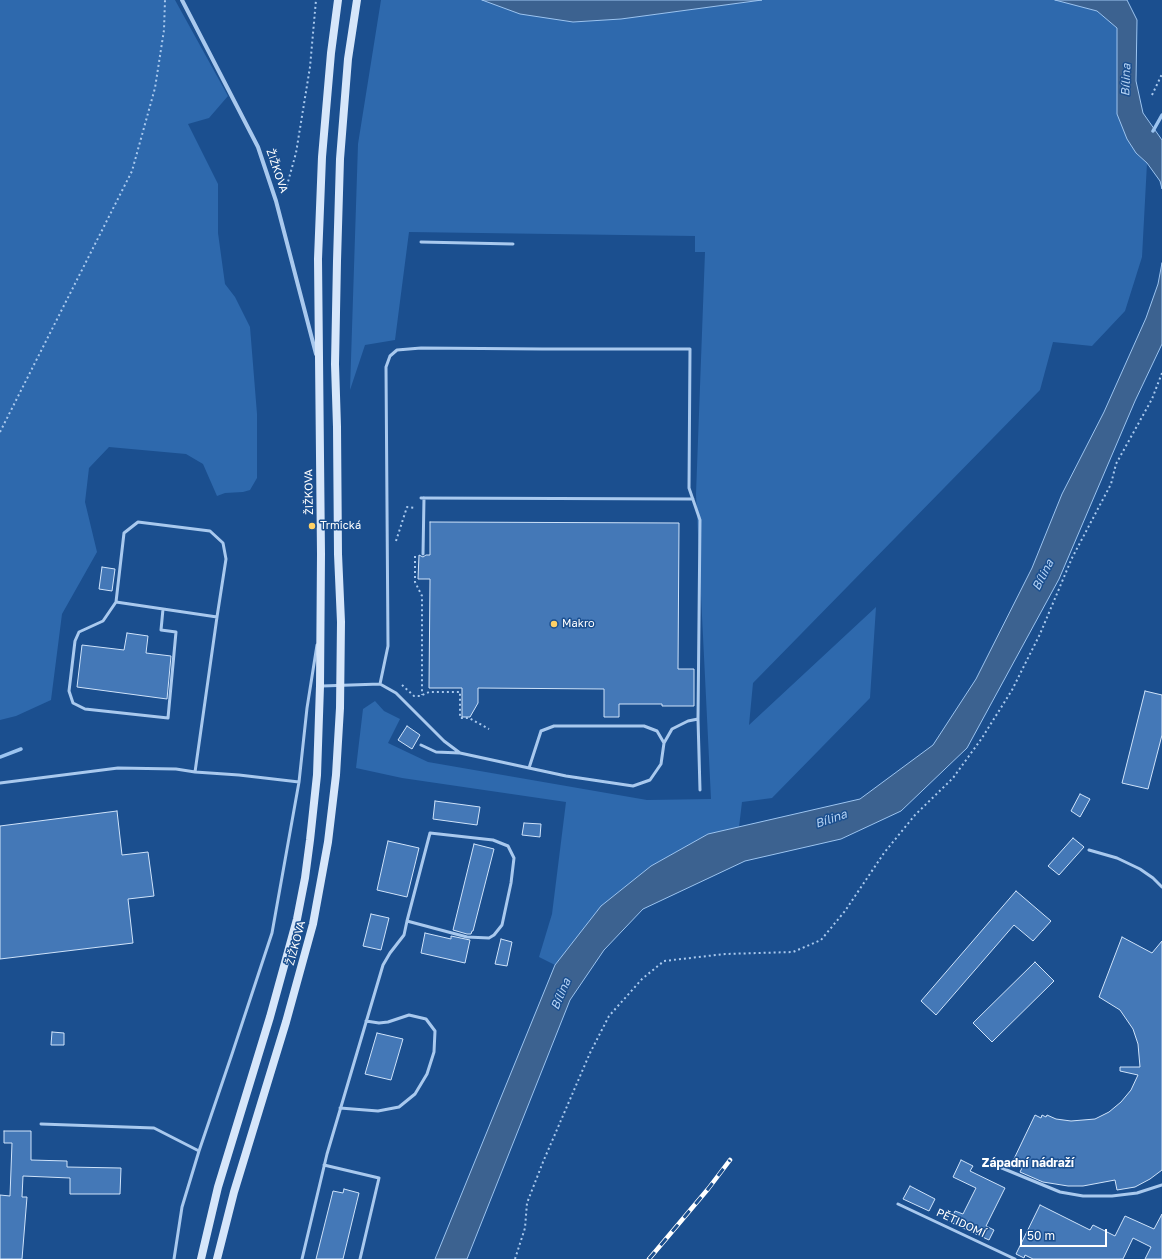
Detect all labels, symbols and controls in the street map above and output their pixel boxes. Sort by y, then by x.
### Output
water label: Bílina [1118,63,1134,97]
street label: ŽIŽKOVA [263,147,291,195]
street label: ŽIŽKOVA [302,469,316,515]
place label: Trmická [320,519,361,533]
marker: Trmická [307,521,317,531]
water label: Bílina [1029,557,1057,593]
place label: Makro [562,617,595,631]
marker: Makro [549,619,559,629]
water label: Bílina [813,807,849,831]
street label: ŽIŽKOVA [284,919,308,967]
water label: Bílina [548,976,574,1012]
district label: Západní nádraží [982,1156,1074,1170]
street label: PĚTIDOMÍ [934,1206,988,1240]
scale bar [1022,1221,1109,1247]
text: 50 m [1027,1228,1055,1243]

